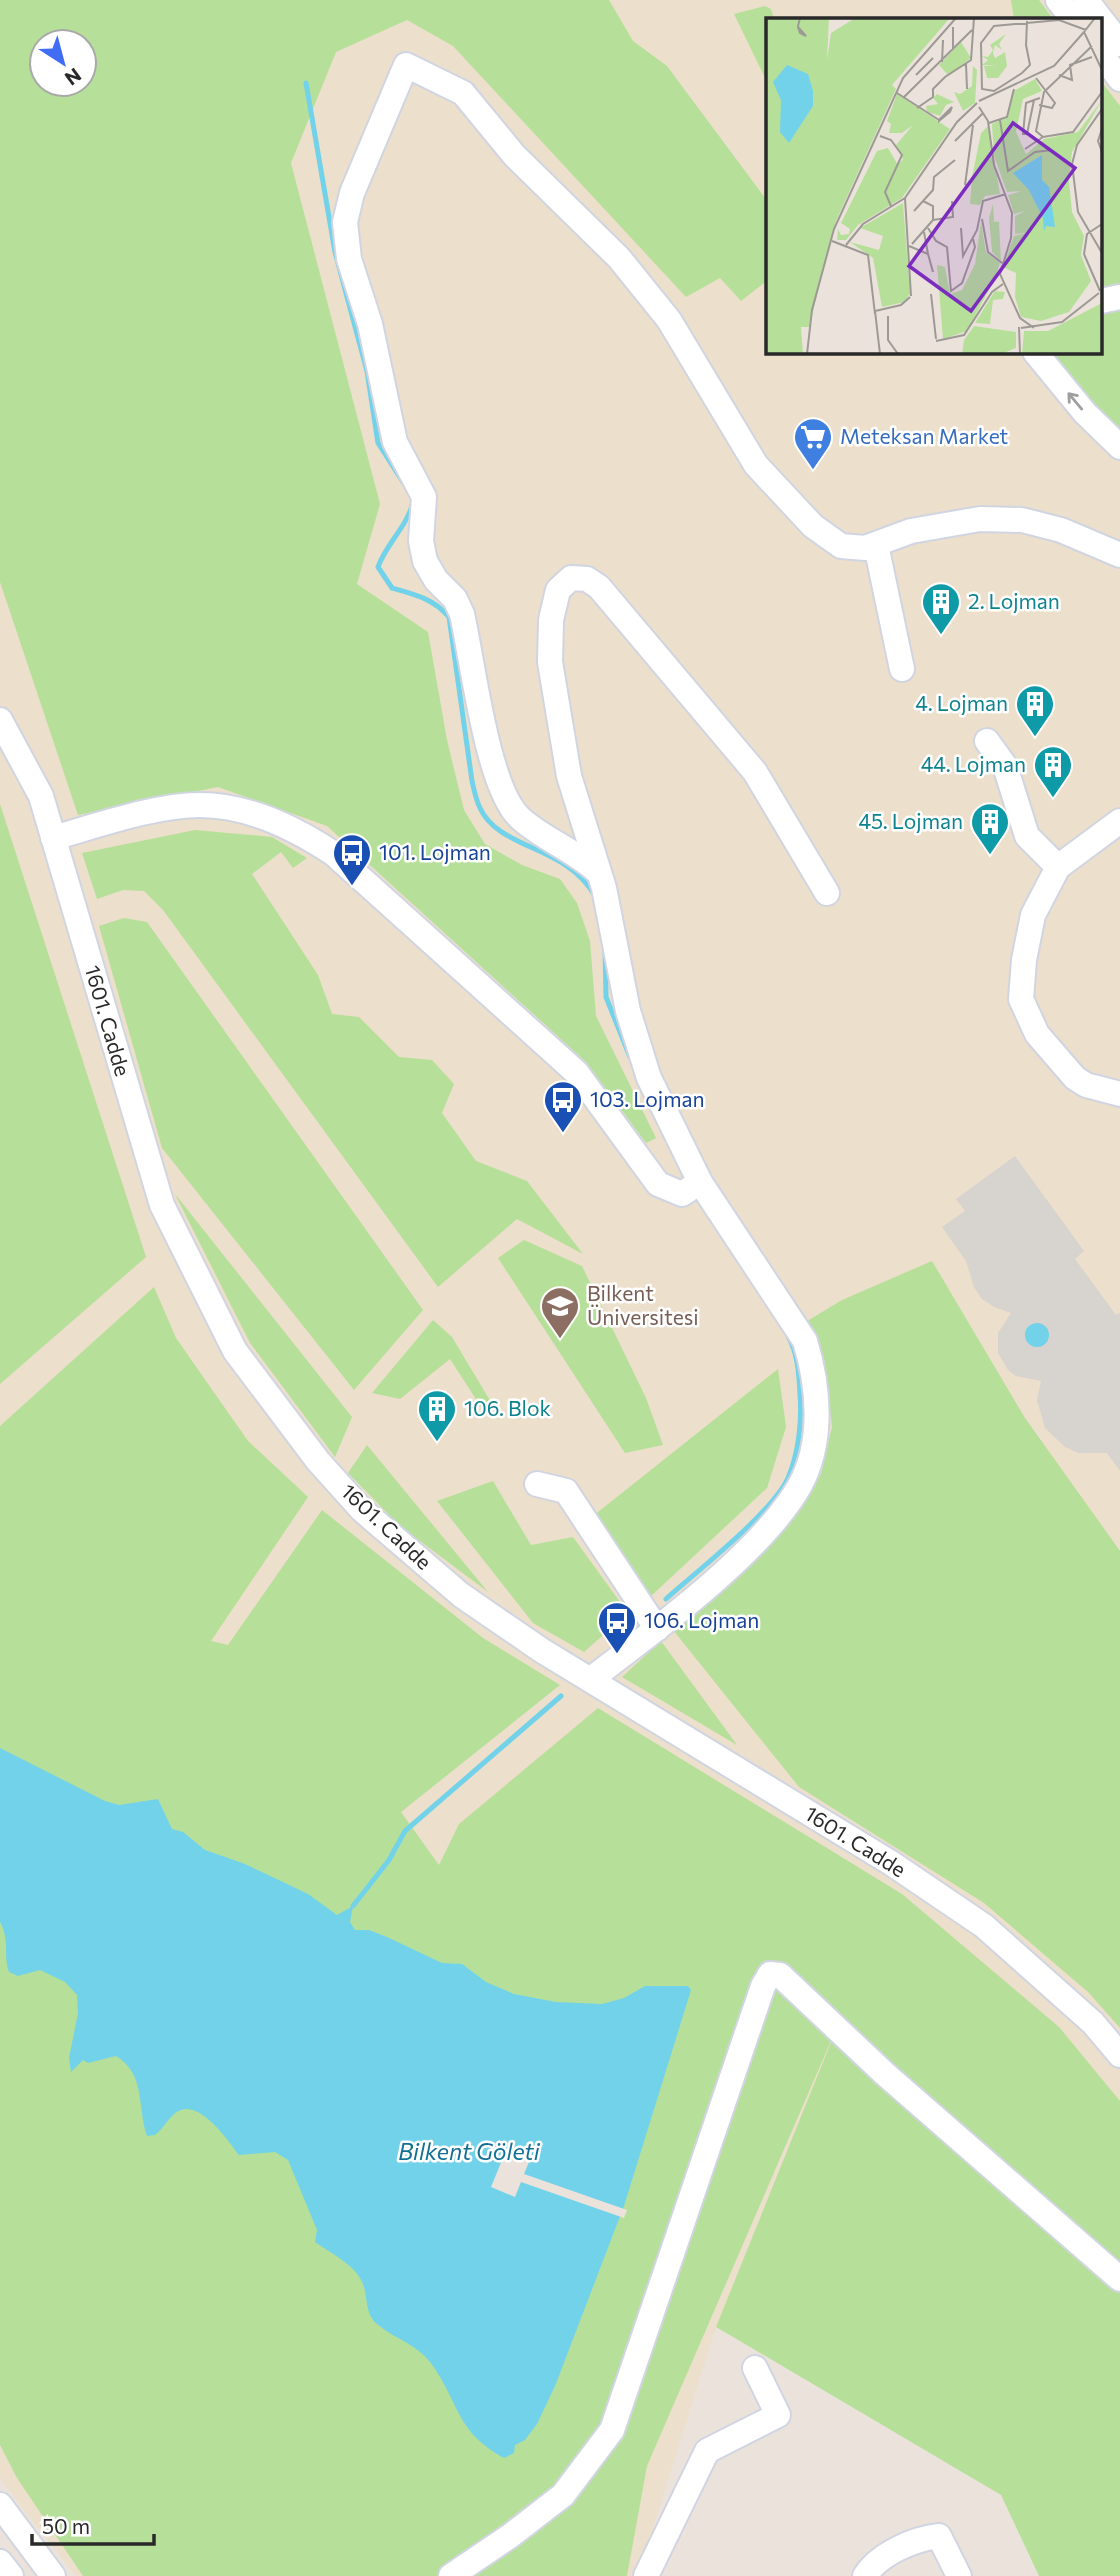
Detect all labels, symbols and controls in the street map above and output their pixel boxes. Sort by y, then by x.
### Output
inset map [766,18,1102,354]
north arrow [28,28,98,98]
text: N [61,64,86,91]
one-way arrow [1067,392,1083,410]
supermarket icon: Meteksan Market [792,416,834,471]
place label: Meteksan Market [840,423,1008,448]
building icon: 2. Lojman [920,581,962,636]
place label: 2. Lojman [968,588,1060,613]
building icon: 4. Lojman [1014,683,1056,738]
place label: 4. Lojman [915,690,1008,715]
building icon: 44. Lojman [1032,744,1074,799]
place label: 44. Lojman [921,751,1026,776]
building icon: 45. Lojman [969,801,1011,856]
place label: 45. Lojman [858,808,963,833]
bus stop icon: 101. Lojman [331,832,373,887]
place label: 101. Lojman [379,839,491,864]
street label: 1601. Cadde [81,962,136,1079]
bus stop icon: 103. Lojman [542,1079,584,1134]
place label: 103. Lojman [590,1086,704,1111]
place label: Bilkent Üniversitesi [587,1280,699,1329]
school or university icon: Bilkent Üniversitesi [539,1285,581,1340]
building icon: 106. Blok [416,1388,458,1443]
place label: 106. Blok [464,1395,551,1420]
street label: 1601. Cadde [337,1478,437,1574]
bus stop icon: 106. Lojman [596,1600,638,1655]
place label: 106. Lojman [644,1607,759,1632]
street label: 1601. Cadde [801,1800,911,1882]
water label: Bilkent Göleti [398,2137,541,2165]
scale bar [32,2502,154,2546]
text: 50 m [42,2513,90,2538]

